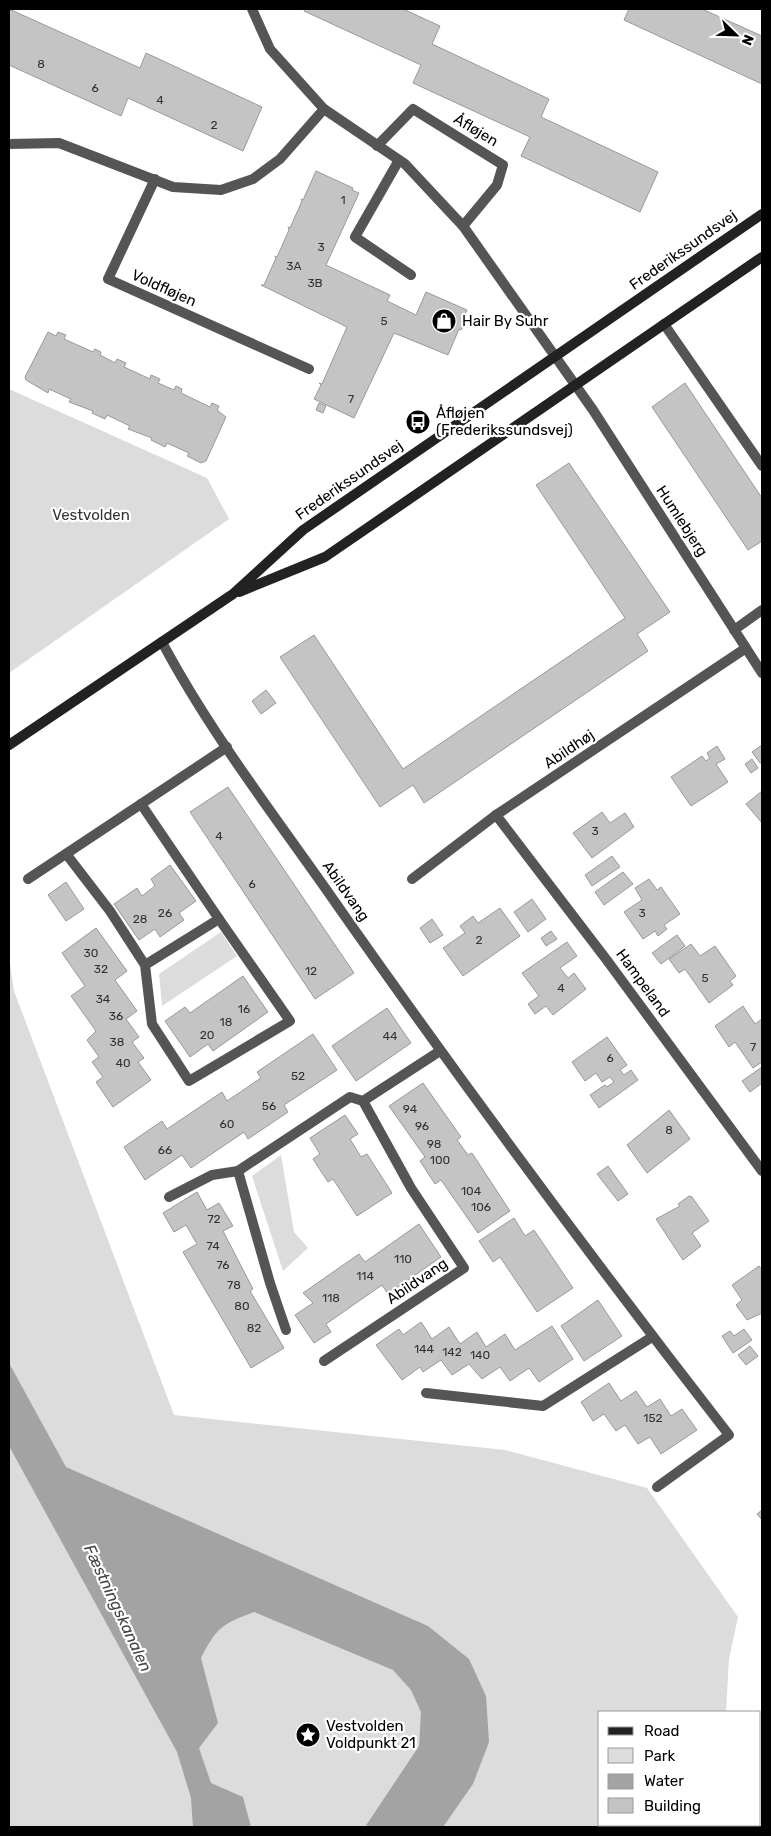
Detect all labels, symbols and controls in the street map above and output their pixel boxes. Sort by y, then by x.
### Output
north arrow [711,10,761,60]
text: N [738,32,757,48]
house number: 8 [37,57,45,71]
house number: 6 [91,81,99,95]
house number: 4 [156,93,164,107]
street label: Åfløjen [451,110,501,150]
house number: 2 [210,118,218,132]
house number: 1 [340,193,346,207]
street label: Frederikssundsvej [626,206,740,294]
house number: 3 [317,240,325,254]
house number: 3A [286,259,302,273]
street label: Voldfløjen [129,266,199,310]
house number: 3B [307,276,323,290]
shop icon: Hair By Suhr [431,308,457,334]
place label: Hair By Suhr [462,312,549,330]
house number: 5 [380,314,388,328]
house number: 7 [348,392,354,406]
place label: Åfløjen (Frederikssundsvej) [436,404,573,439]
bus stop icon: Åfløjen (Frederikssundsvej) [405,409,431,435]
street label: Frederikssundsvej [292,436,406,524]
street label: Humlebjerg [652,482,712,560]
park label: Vestvolden [52,506,130,524]
street label: Abildhøj [540,726,598,772]
house number: 3 [591,824,599,838]
house number: 4 [215,829,223,843]
street label: Abildvang [319,857,373,925]
house number: 6 [248,877,256,891]
house number: 26 [158,906,172,920]
house number: 3 [638,906,646,920]
house number: 28 [133,912,147,926]
house number: 2 [475,933,483,947]
house number: 30 [84,946,98,960]
street label: Hampeland [612,946,674,1020]
house number: 32 [94,962,108,976]
house number: 12 [305,964,317,978]
house number: 5 [701,971,709,985]
house number: 4 [557,981,565,995]
house number: 34 [96,992,111,1006]
house number: 16 [238,1002,250,1016]
house number: 36 [109,1009,123,1023]
house number: 18 [220,1015,232,1029]
house number: 20 [200,1028,214,1042]
house number: 44 [383,1029,398,1043]
house number: 38 [110,1035,124,1049]
house number: 7 [750,1040,756,1054]
house number: 6 [606,1051,614,1065]
house number: 40 [115,1056,131,1070]
house number: 52 [291,1069,305,1083]
house number: 56 [262,1099,276,1113]
house number: 94 [403,1102,418,1116]
house number: 60 [220,1117,234,1131]
house number: 96 [415,1119,429,1133]
house number: 8 [665,1123,673,1137]
house number: 98 [427,1137,441,1151]
house number: 66 [158,1143,172,1157]
house number: 100 [430,1153,450,1167]
house number: 104 [461,1184,482,1198]
house number: 106 [471,1200,491,1214]
house number: 72 [207,1212,221,1226]
house number: 74 [206,1239,220,1253]
house number: 110 [394,1252,412,1266]
street label: Abildvang [383,1254,451,1308]
house number: 76 [216,1258,230,1272]
house number: 114 [356,1269,374,1283]
house number: 78 [227,1278,241,1292]
house number: 118 [322,1291,340,1305]
house number: 80 [234,1299,250,1313]
house number: 82 [247,1321,261,1335]
house number: 144 [414,1342,435,1356]
house number: 142 [442,1345,462,1359]
house number: 140 [470,1348,490,1362]
house number: 152 [643,1411,663,1425]
water label: Fæstningskanalen [80,1541,156,1675]
legend [598,1711,761,1826]
place label: Vestvolden Voldpunkt 21 [326,1717,416,1752]
place icon: Vestvolden Voldpunkt 21 [295,1722,321,1748]
text: Road [644,1722,680,1740]
text: Park [644,1747,675,1765]
text: Water [644,1772,684,1790]
text: Building [644,1797,701,1815]

